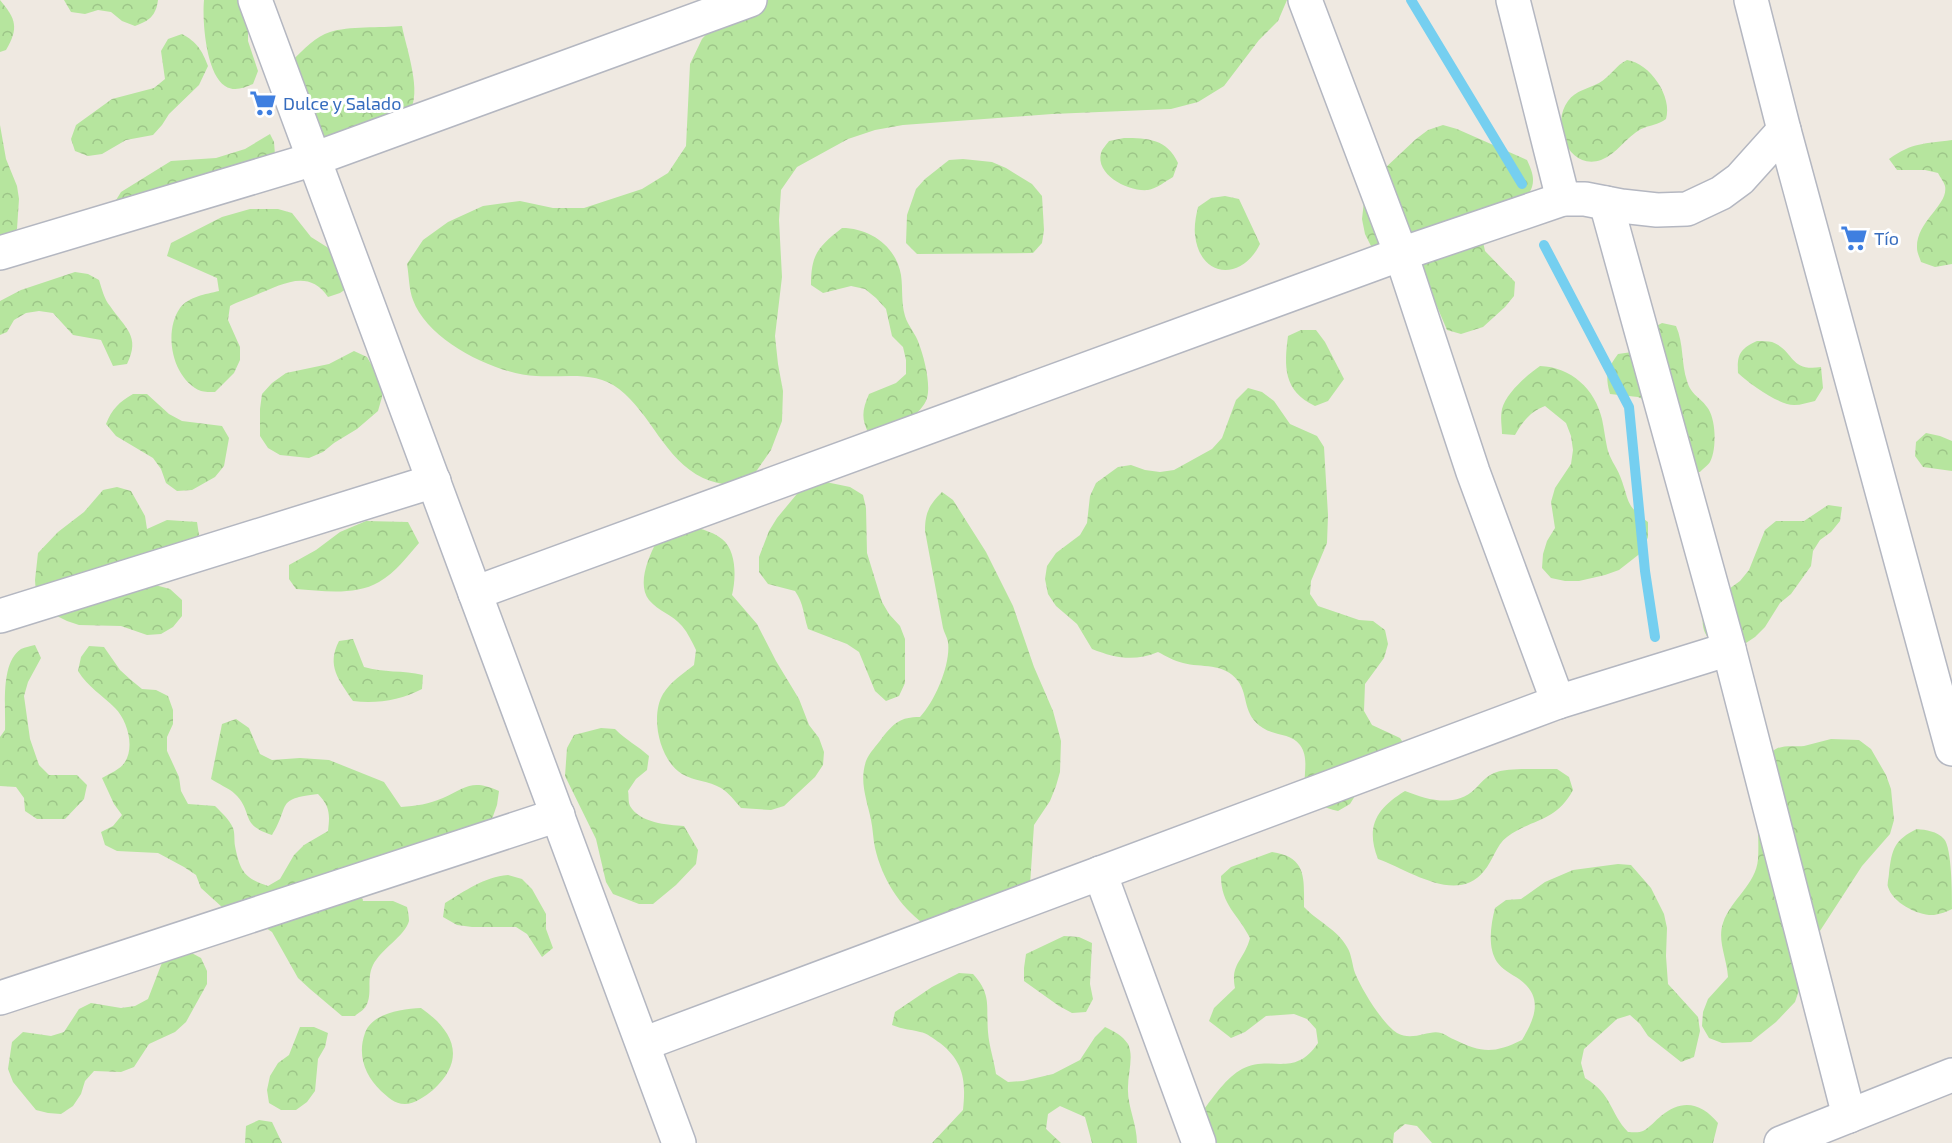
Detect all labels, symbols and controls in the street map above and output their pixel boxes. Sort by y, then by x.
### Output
supermarket icon: Dulce y Salado [248,88,278,118]
place label: Dulce y Salado [283,92,401,114]
supermarket icon: Tío [1839,223,1869,253]
place label: Tío [1874,227,1899,249]

